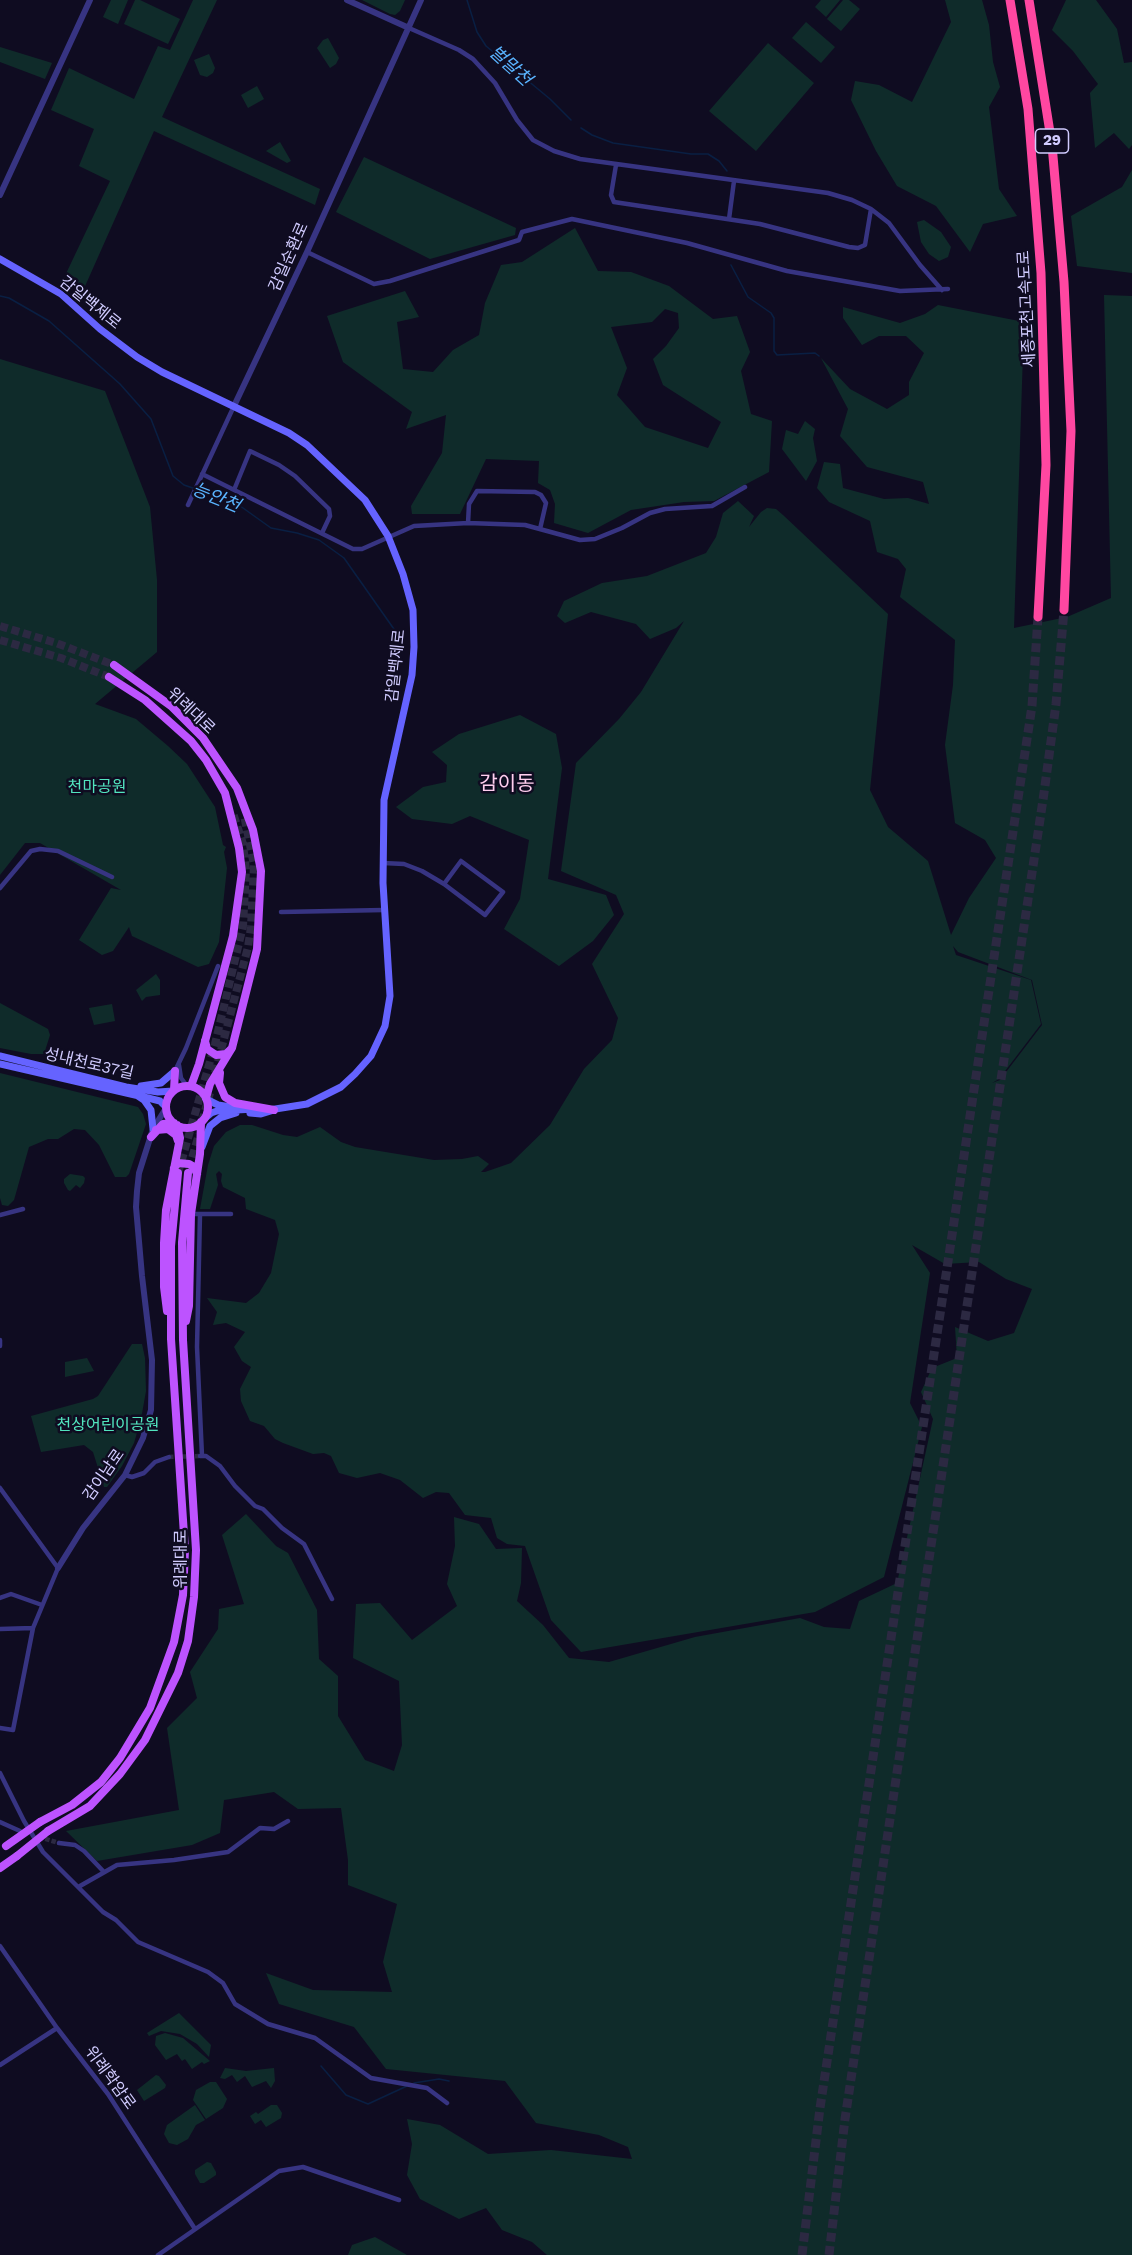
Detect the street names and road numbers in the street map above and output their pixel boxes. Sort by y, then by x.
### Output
road number: 29 [1036,129,1068,153]
street label: 감일순환로 [265,219,313,295]
street label: 세종포천고속도로 [1014,250,1040,368]
street label: 감일백제로 [55,272,125,334]
street label: 감일백제로 [383,628,409,704]
street label: 위례대로 [163,684,219,738]
street label: 성내천로37길 [42,1044,136,1084]
street label: 감이남로 [79,1445,129,1505]
street label: 위례대로 [171,1530,191,1588]
street label: 위례학암로 [81,2043,139,2113]

